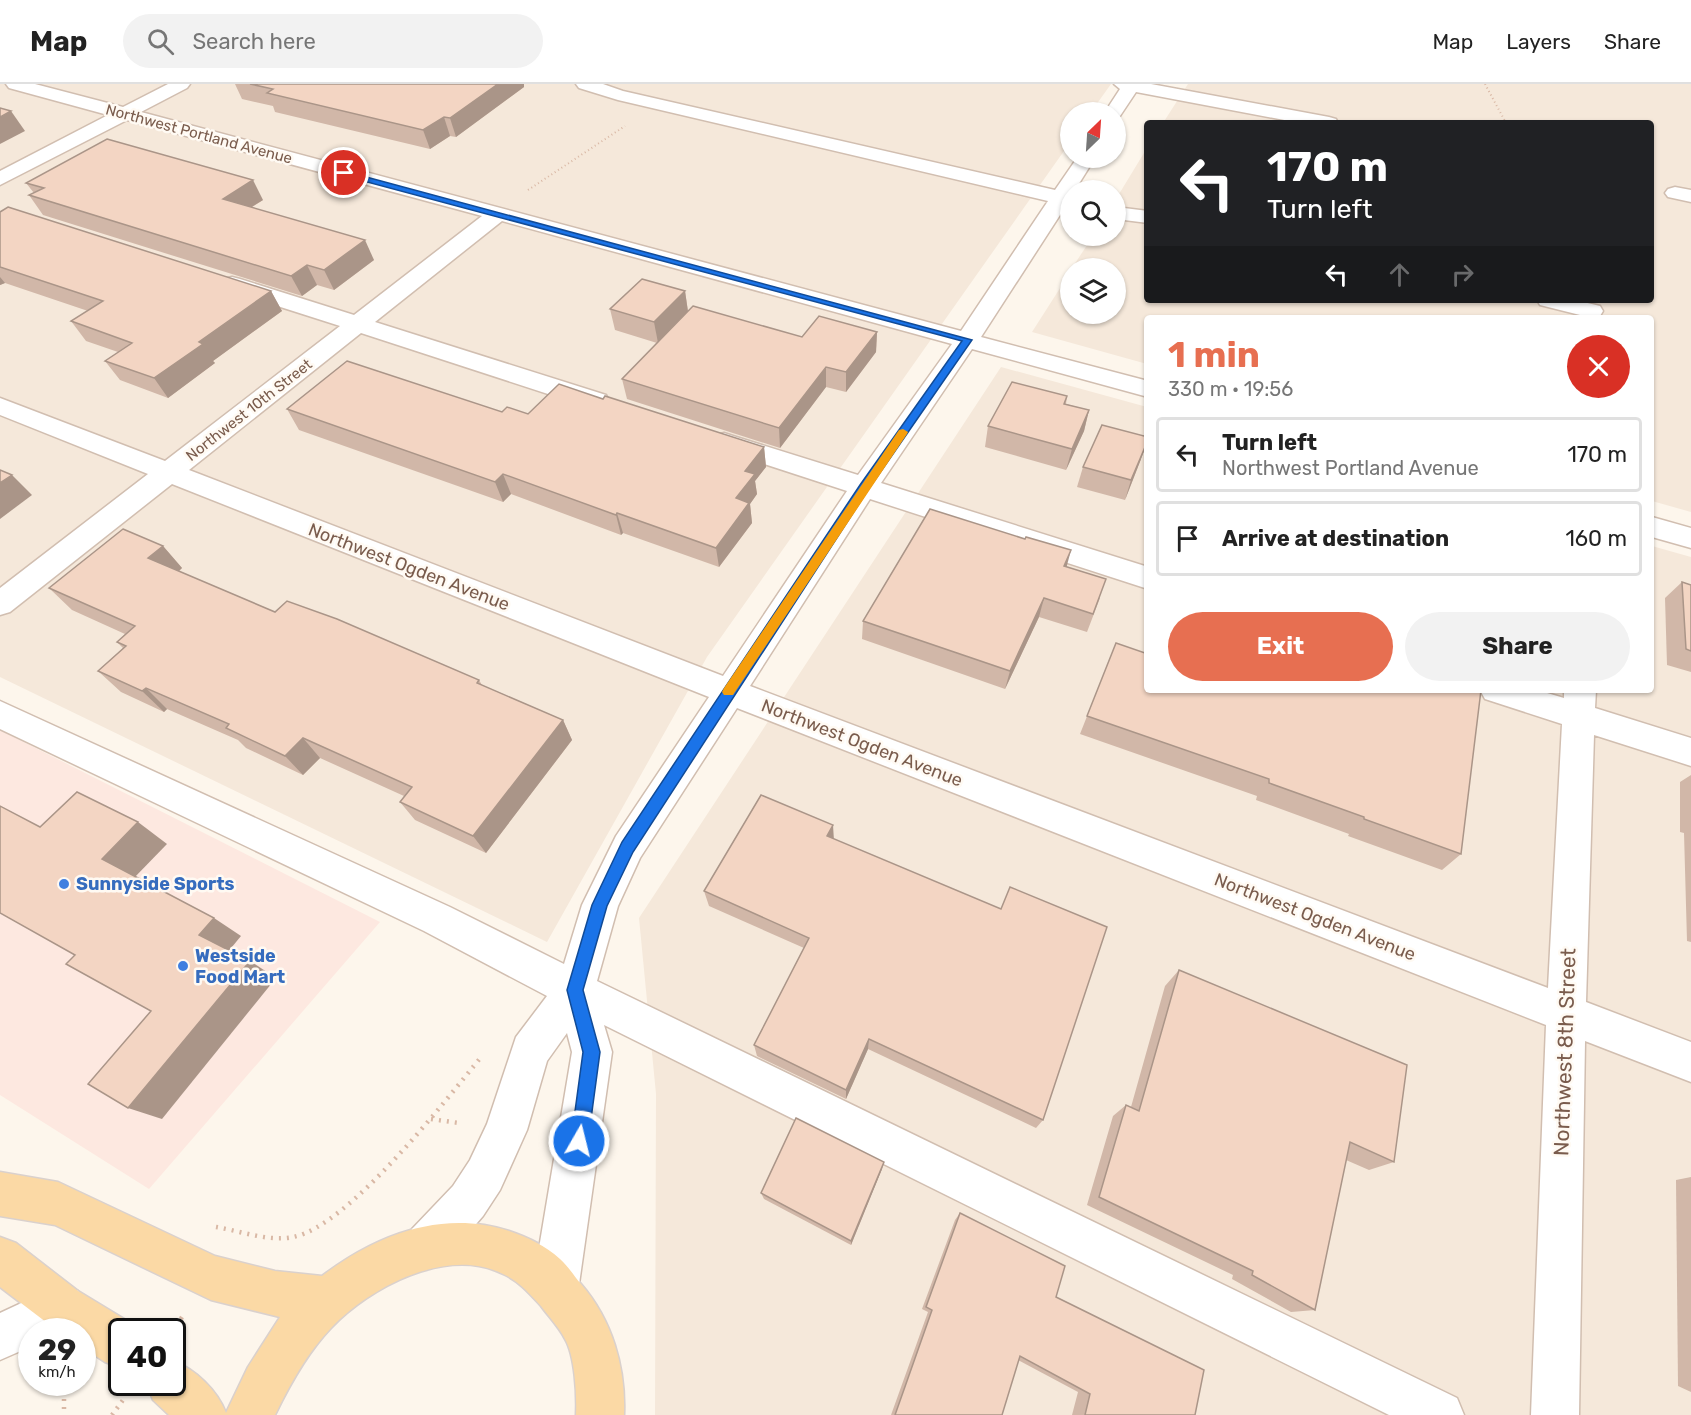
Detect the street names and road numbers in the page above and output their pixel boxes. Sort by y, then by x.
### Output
street label: Northwest Portland Avenue [104,100,294,168]
street label: Northwest 10th Street [182,355,316,465]
street label: Northwest Ogden Avenue [305,518,513,616]
street label: Northwest Ogden Avenue [758,694,966,792]
street label: Northwest Ogden Avenue [1211,868,1419,966]
street label: Northwest 8th Street [1548,948,1581,1156]

